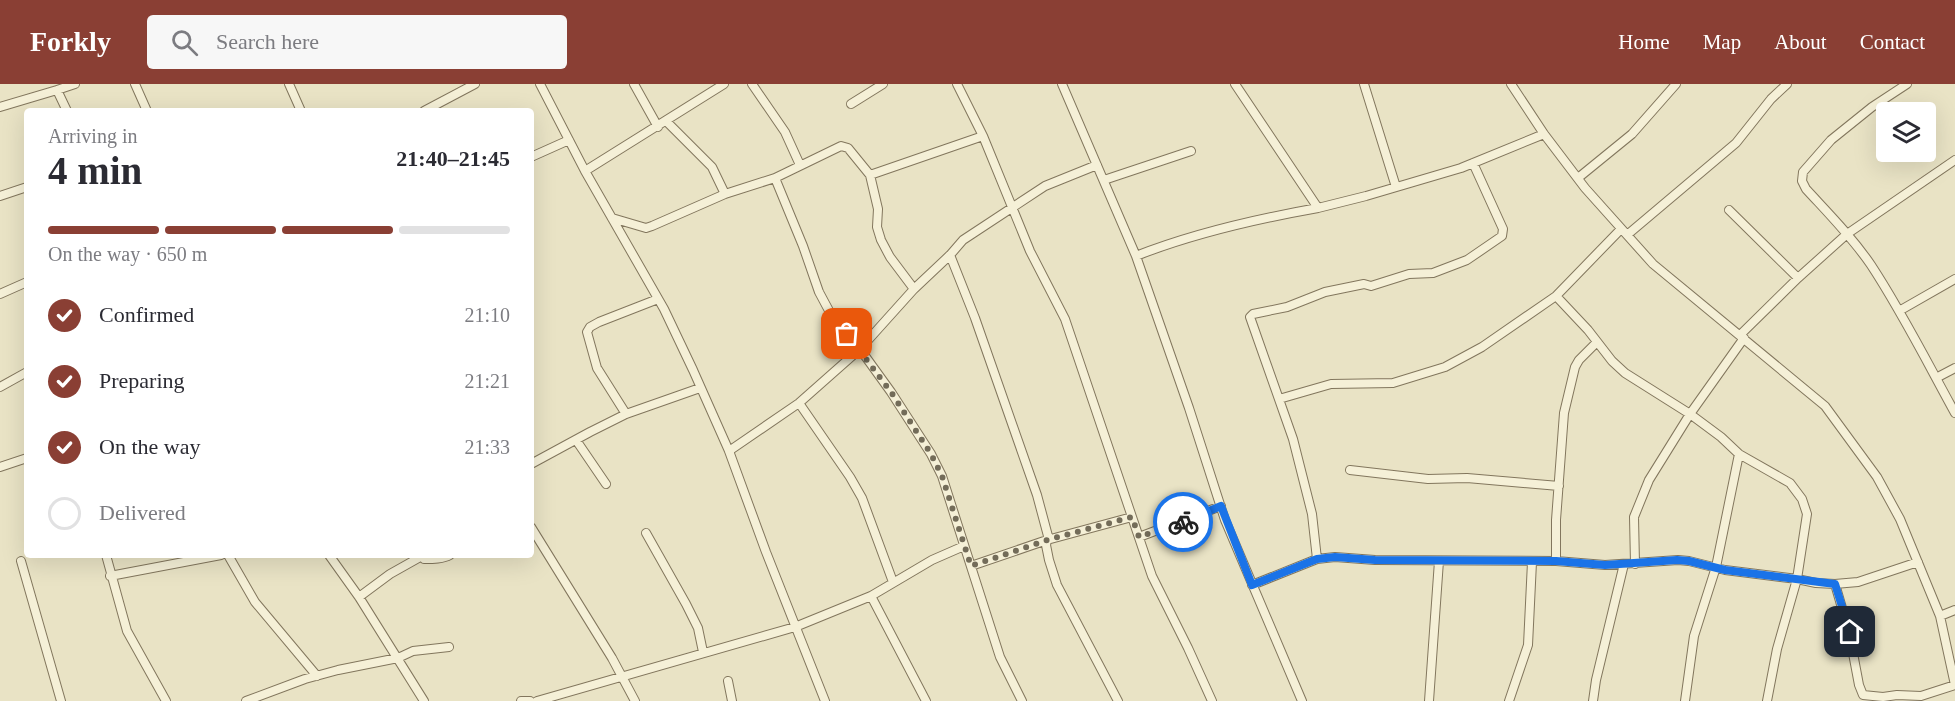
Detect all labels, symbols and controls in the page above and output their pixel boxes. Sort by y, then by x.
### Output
search box [147,15,567,69]
text: Forkly [30,26,111,57]
icon: search [168,26,201,59]
text: Search here [216,29,319,54]
text: Home [1618,30,1670,54]
text: Map [1703,30,1741,54]
text: About [1774,30,1827,54]
text: Contact [1860,30,1925,54]
map controls [1876,102,1936,162]
button: layers [1876,102,1936,162]
text: Arriving in [48,125,137,147]
text: 21:40–21:45 [396,146,510,171]
text: 4 min [48,149,142,192]
text: On the way · 650 m [48,243,207,265]
icon: check [48,299,81,332]
text: Confirmed [99,302,194,327]
text: 21:10 [464,304,510,326]
pin [821,308,872,359]
icon: bag [830,317,863,350]
icon: check [48,365,81,398]
text: Preparing [99,368,185,393]
text: 21:21 [464,370,510,392]
icon: check [48,431,81,464]
text: On the way [99,434,200,459]
text: 21:33 [464,436,510,458]
courier [1153,492,1213,552]
text: Delivered [99,500,186,525]
icon: bike [1167,506,1200,539]
pin [1824,606,1875,657]
icon: home [1833,615,1866,648]

